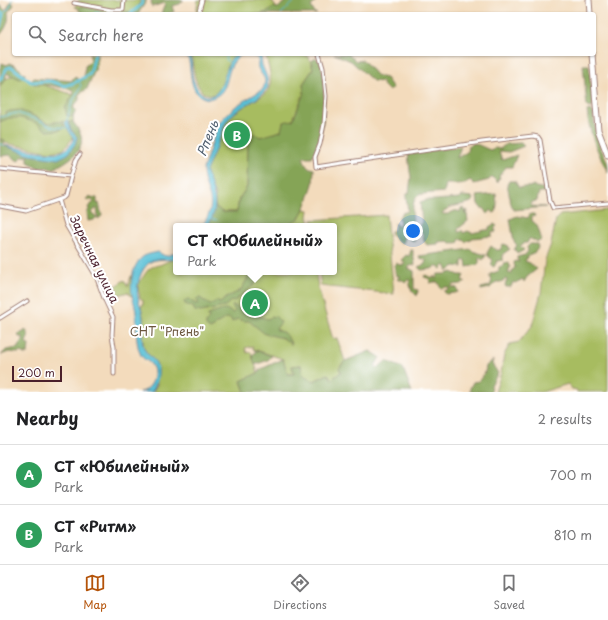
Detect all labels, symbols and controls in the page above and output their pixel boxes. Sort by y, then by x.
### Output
search box [12,12,596,56]
icon: search [26,23,48,45]
text: Search here [58,23,144,46]
water label: Рпень [191,116,223,159]
pin: B [224,120,250,150]
street label: Заречная улица [66,212,124,306]
your location [403,221,423,241]
popup [173,223,337,275]
text: СТ «Юбилейный» [187,228,323,251]
text: Park [187,251,216,270]
pin: A [242,288,268,318]
park label: СНТ "Рпень" [130,322,204,340]
scale bar [12,364,62,383]
text: 200 m [18,364,55,381]
text: Nearby [16,405,78,431]
text: 2 results [538,409,592,428]
text: СТ «Юбилейный» [54,454,189,477]
text: A [24,465,34,484]
text: 700 m [550,465,592,484]
text: Park [54,477,83,496]
text: СТ «Ритм» [54,514,136,537]
text: B [25,525,33,544]
text: 810 m [554,525,592,544]
text: Park [54,537,83,556]
tab: Map [83,572,107,613]
tab: Directions [273,572,327,613]
tab: Saved [493,572,525,613]

